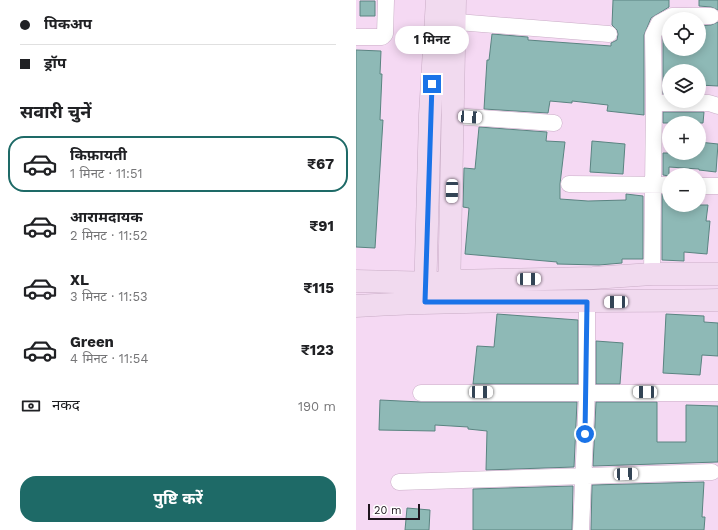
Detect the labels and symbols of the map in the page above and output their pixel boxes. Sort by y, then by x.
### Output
callout: 1 मिनट [395,26,469,54]
route end [423,75,441,93]
car [458,110,482,124]
car [446,179,458,203]
car [517,273,541,285]
car [604,296,628,308]
car [469,386,493,398]
car [633,386,657,398]
route start [576,425,594,443]
car [614,468,638,480]
scale bar [368,502,420,521]

